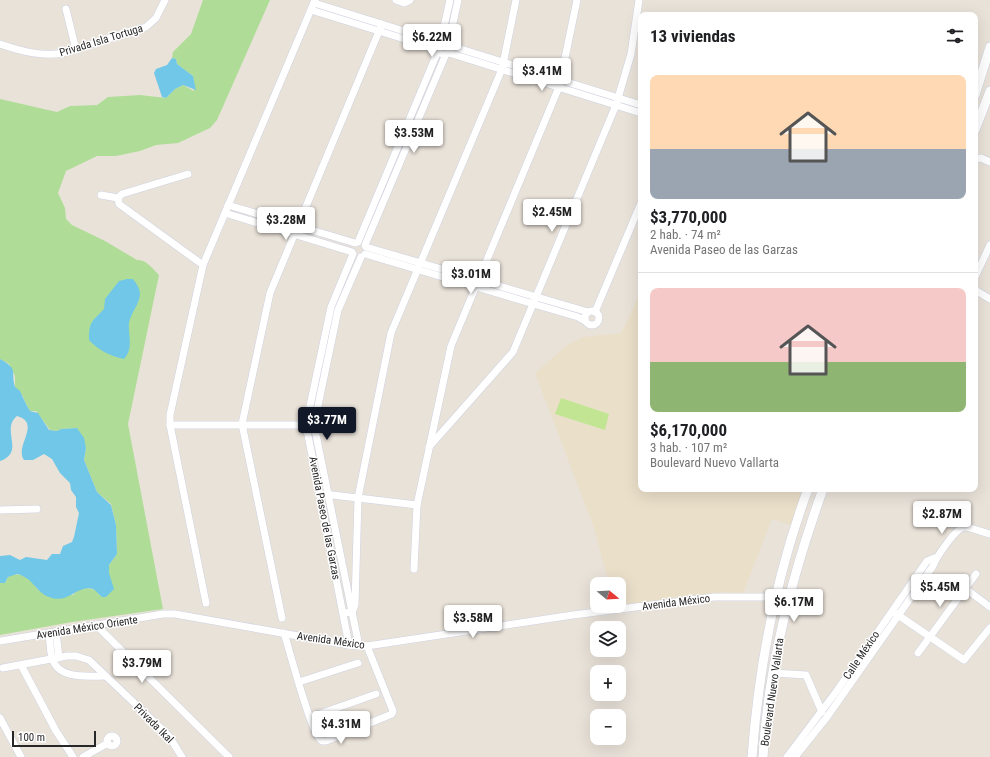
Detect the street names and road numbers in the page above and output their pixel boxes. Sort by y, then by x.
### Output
street label: Privada Isla Tortuga [58,22,144,59]
street label: Avenida Paseo de las Garzas [306,455,343,581]
street label: Avenida México [641,592,711,613]
street label: Avenida México Oriente [36,613,139,642]
street label: Calle México [840,628,883,682]
street label: Avenida México [296,629,366,652]
street label: Boulevard Nuevo Vallarta [758,637,787,747]
street label: Privada Ikal [131,701,176,746]

